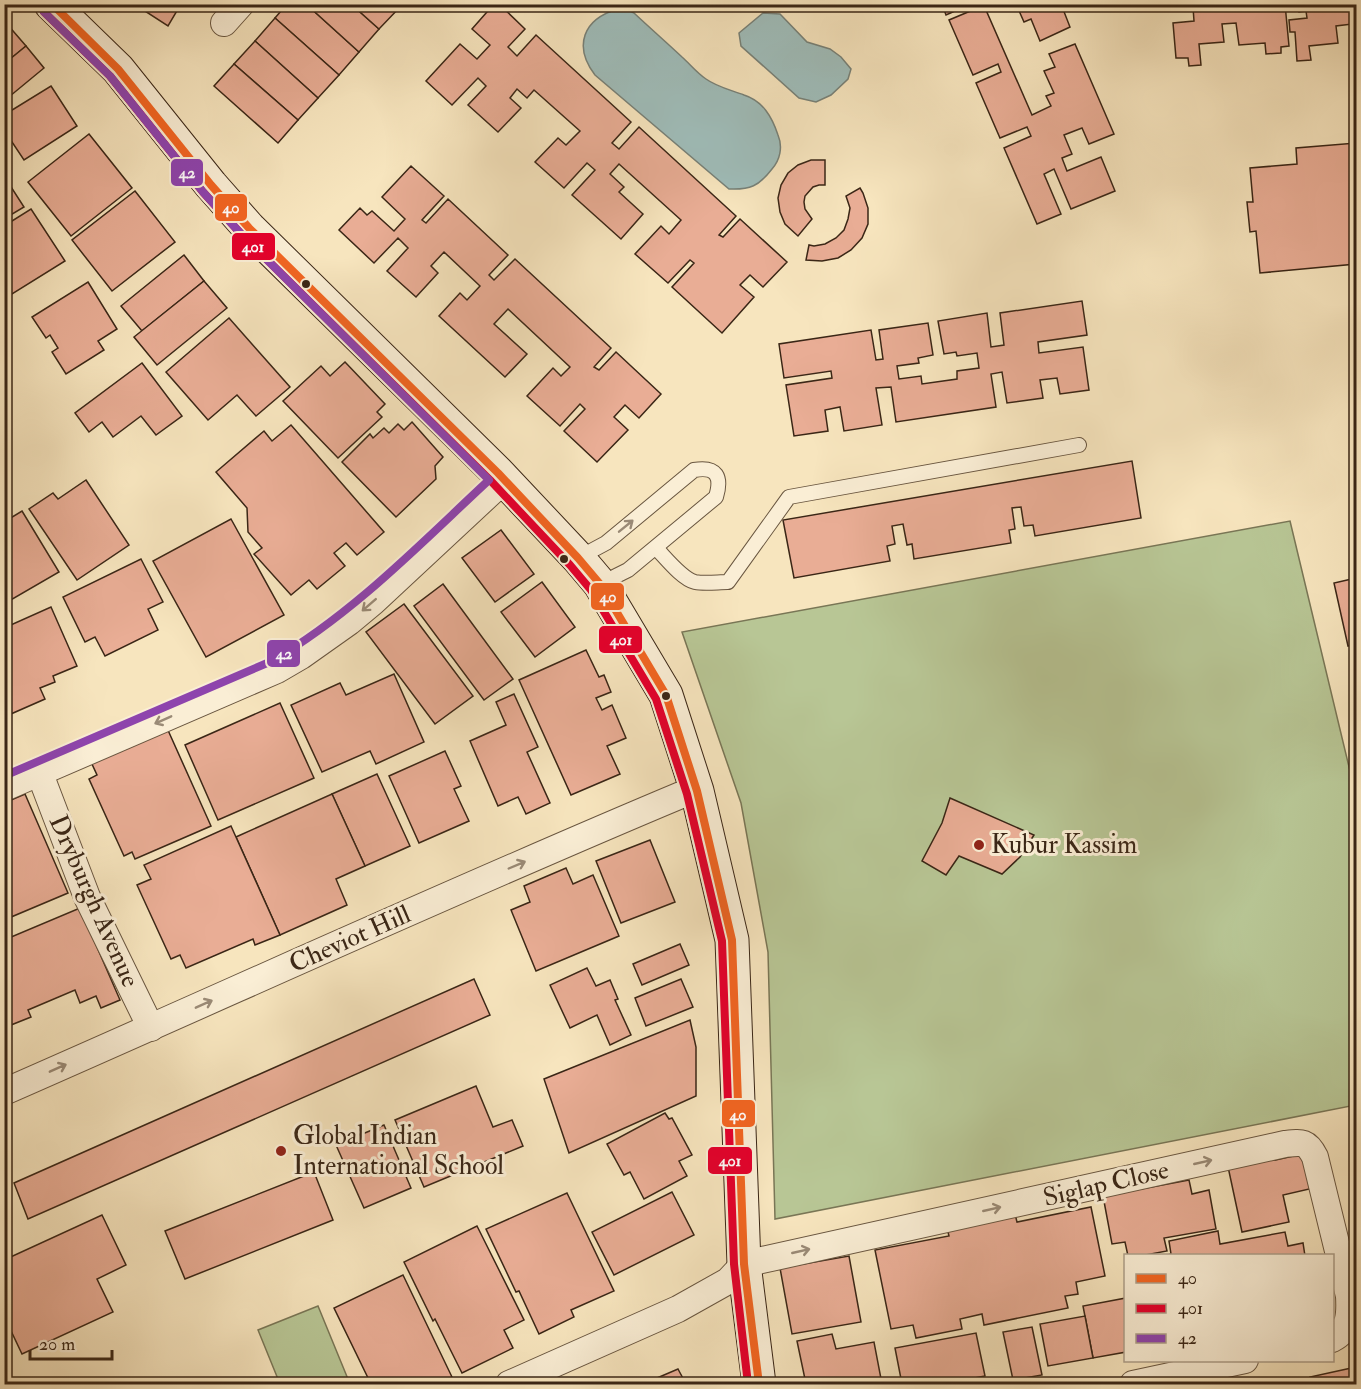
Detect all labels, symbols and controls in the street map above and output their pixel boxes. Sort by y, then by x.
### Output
line badge: 42 [170,158,204,187]
text: 42 [178,163,195,183]
line badge: 40 [214,193,248,222]
text: 40 [222,198,239,218]
line badge: 401 [231,232,276,261]
text: 401 [241,237,265,257]
unlabelled marker [300,278,312,290]
one-way arrow [618,520,634,533]
unlabelled marker [558,553,570,565]
line badge: 40 [590,582,625,611]
text: 40 [599,587,616,607]
one-way arrow [362,598,377,612]
line badge: 401 [598,625,643,654]
text: 401 [609,630,633,650]
line badge: 42 [266,639,301,668]
text: 42 [275,644,292,664]
unlabelled marker [660,690,672,702]
one-way arrow [154,714,172,726]
street label: Dryburgh Avenue [42,810,146,992]
place label: Kubur Kassim [991,829,1137,861]
marker: Kubur Kassim [972,838,986,852]
one-way arrow [507,859,525,870]
street label: Cheviot Hill [284,898,416,980]
one-way arrow [194,998,213,1009]
one-way arrow [49,1062,67,1073]
line badge: 40 [721,1099,756,1128]
text: 40 [729,1105,746,1125]
place label: Global Indian International School [293,1120,504,1182]
marker: Global Indian International School [274,1144,288,1158]
line badge: 401 [707,1146,753,1175]
text: 401 [718,1151,742,1171]
street label: Siglap Close [1040,1154,1172,1215]
one-way arrow [1192,1156,1212,1167]
one-way arrow [982,1203,1001,1214]
one-way arrow [792,1245,811,1257]
legend [1124,1254,1334,1362]
text: 40 [1178,1267,1197,1290]
text: 401 [1178,1297,1203,1320]
scale bar [30,1323,112,1361]
text: 42 [1178,1327,1197,1350]
text: 20 m [39,1333,75,1356]

